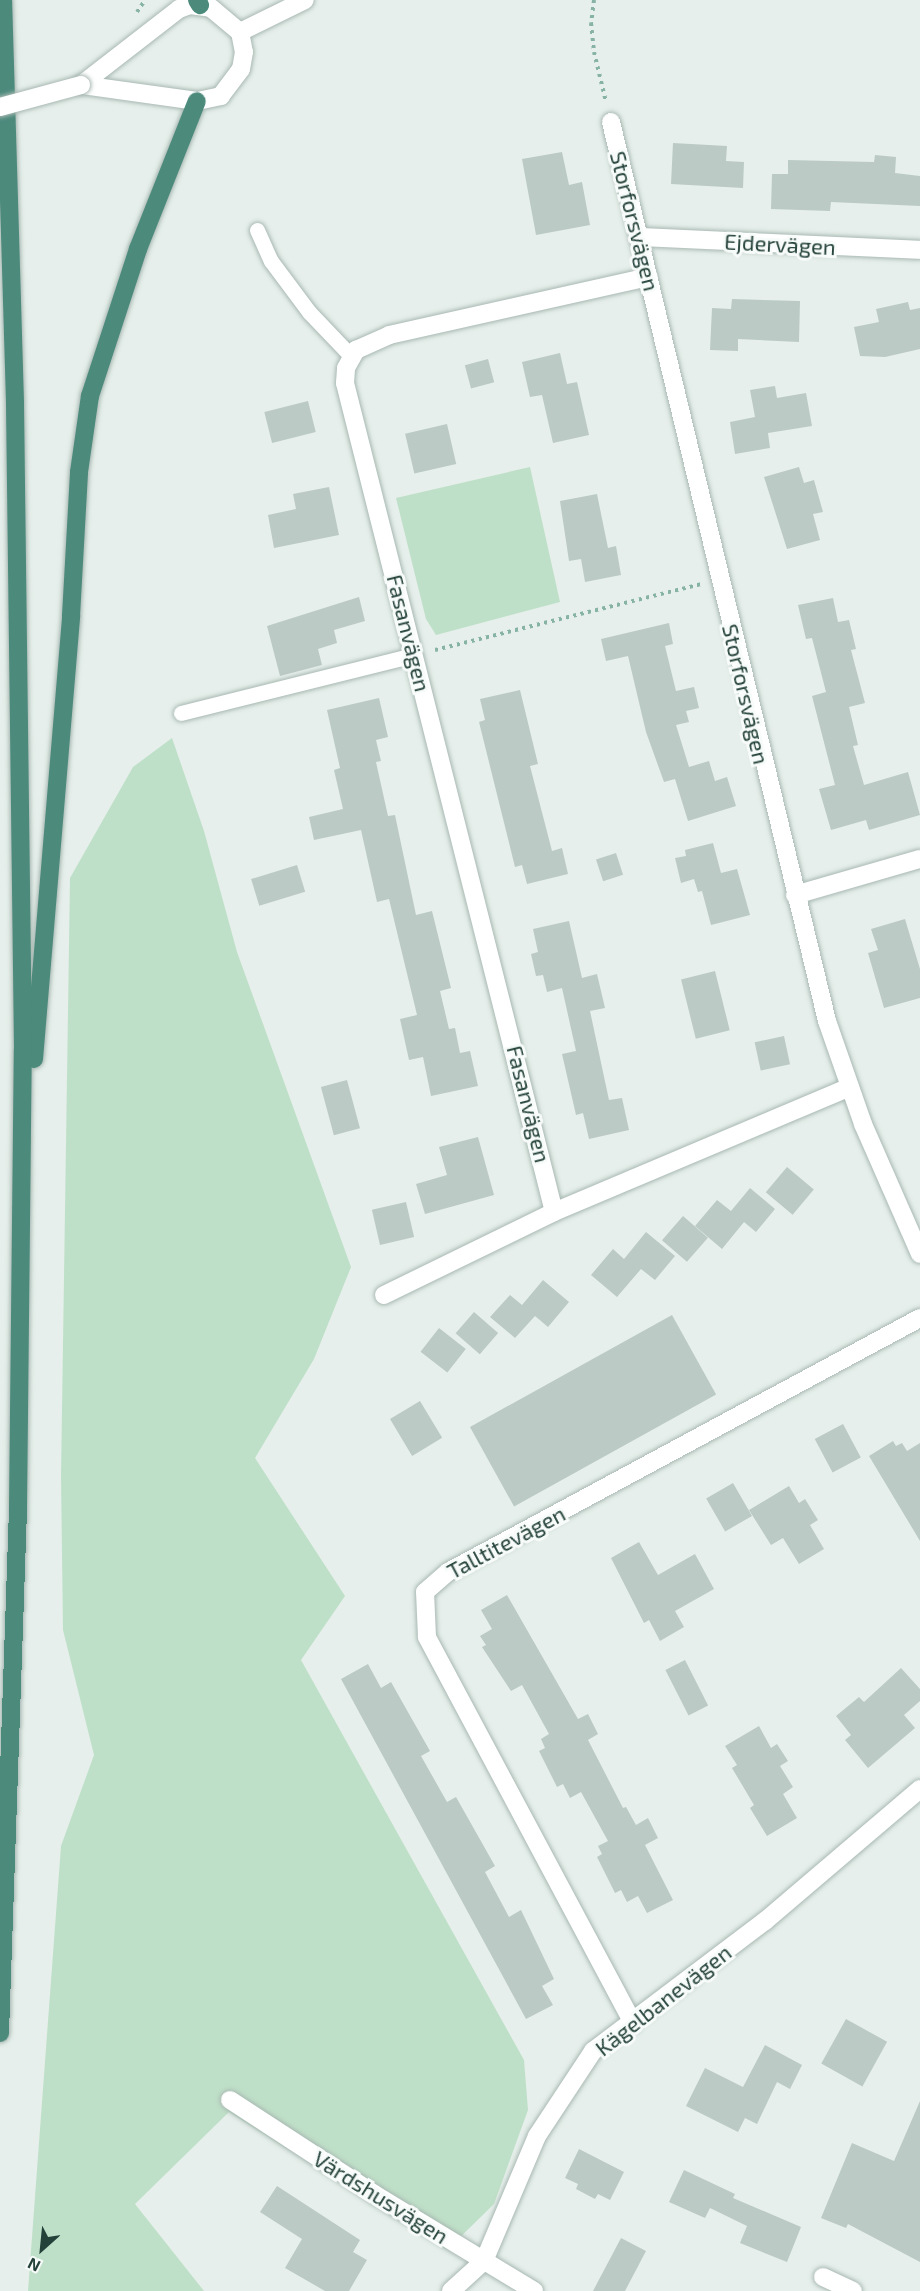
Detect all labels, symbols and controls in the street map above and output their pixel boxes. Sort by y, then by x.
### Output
street label: Storforsvägen [605,148,665,294]
street label: Ejdervägen [724,228,836,260]
street label: Fasanvägen [382,572,436,694]
street label: Storforsvägen [717,621,775,767]
street label: Fasanvägen [502,1043,556,1165]
street label: Talltitevägen [442,1500,570,1584]
street label: Kägelbanevägen [590,1939,736,2061]
street label: Värdshusvägen [309,2145,453,2249]
north arrow [12,2219,72,2279]
text: N [24,2254,43,2277]

